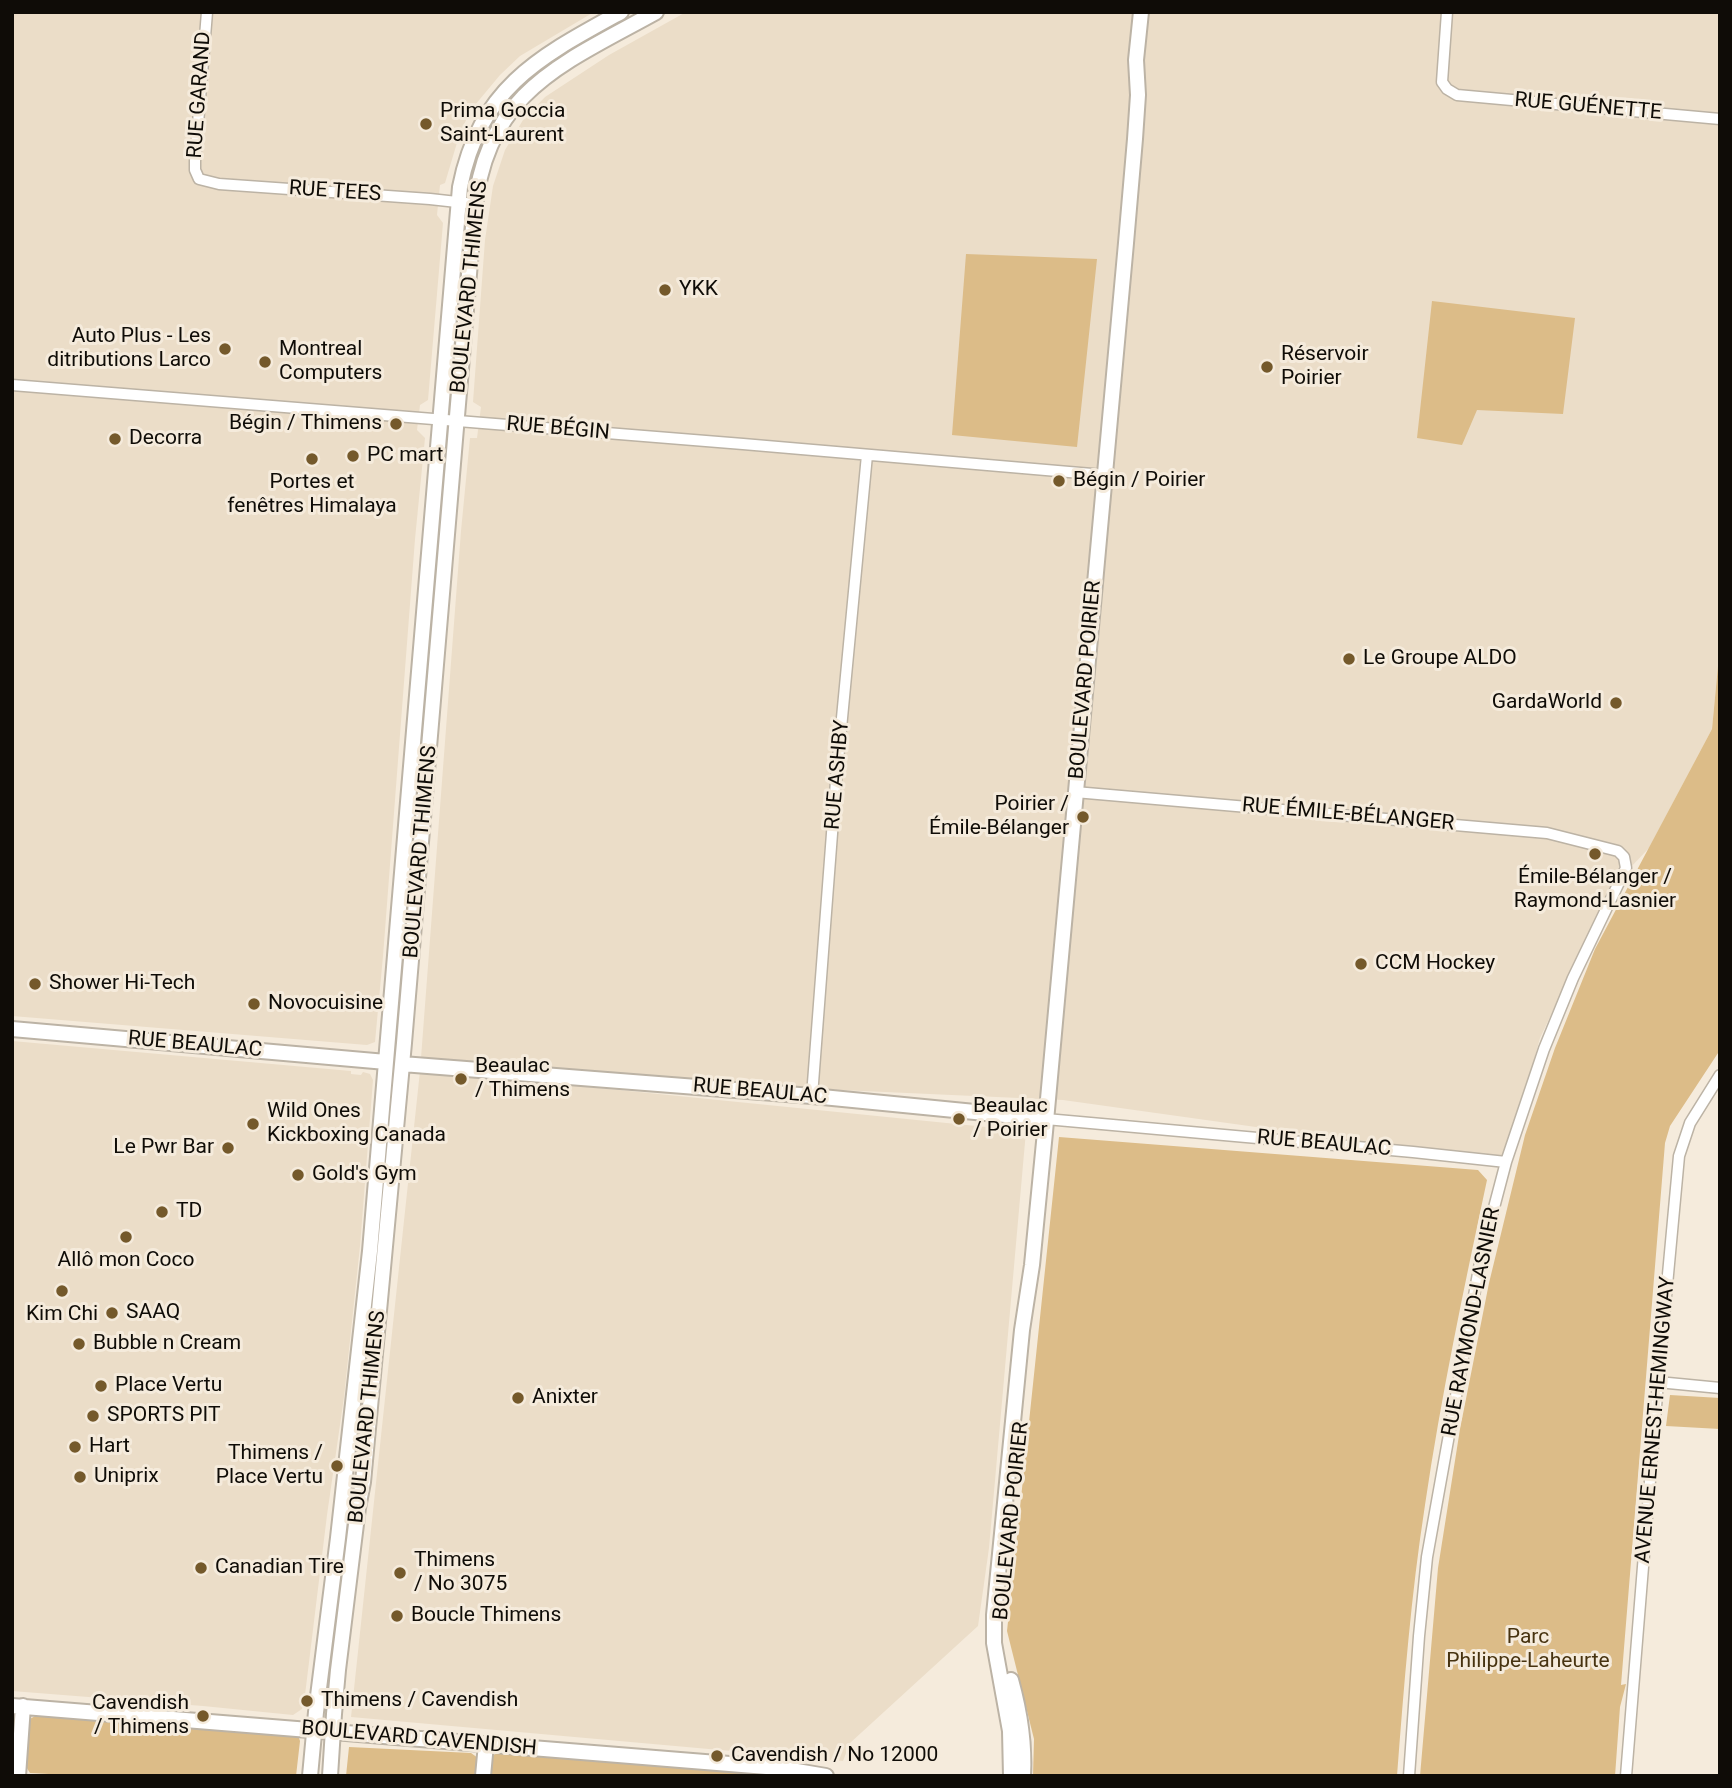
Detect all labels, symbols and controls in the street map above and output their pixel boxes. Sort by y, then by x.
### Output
street label: RUE GARAND [183,31,217,159]
street label: RUE GUÉNETTE [1513,88,1663,126]
place label: Prima Goccia Saint-Laurent [440,99,565,149]
marker: Prima Goccia Saint-Laurent [418,116,434,132]
street label: RUE TEES [288,176,382,208]
street label: BOULEVARD THIMENS [446,179,494,395]
place label: YKK [679,277,718,303]
marker: YKK [657,282,673,298]
place label: Auto Plus - Les ditributions Larco [47,324,211,374]
place label: Montreal Computers [279,337,382,387]
marker: Auto Plus - Les ditributions Larco [217,341,233,357]
place label: Réservoir Poirier [1281,342,1369,392]
marker: Montreal Computers [257,354,273,370]
marker: Réservoir Poirier [1259,359,1275,375]
place label: Bégin / Thimens [229,411,382,437]
street label: RUE BÉGIN [505,412,611,446]
marker: Bégin / Thimens [388,416,404,432]
place label: Decorra [129,426,202,452]
marker: Decorra [107,431,123,447]
place label: PC mart [367,443,443,469]
marker: PC mart [345,448,361,464]
marker: Portes et fenêtres Himalaya [304,451,320,467]
place label: Bégin / Poirier [1073,468,1205,494]
place label: Portes et fenêtres Himalaya [227,470,397,520]
marker: Bégin / Poirier [1051,473,1067,489]
street label: BOULEVARD POIRIER [1065,580,1107,780]
place label: Le Groupe ALDO [1363,646,1517,672]
marker: Le Groupe ALDO [1341,651,1357,667]
place label: GardaWorld [1492,690,1602,716]
marker: GardaWorld [1608,695,1624,711]
street label: RUE ASHBY [821,719,855,831]
street label: BOULEVARD THIMENS [399,745,443,959]
place label: Poirier / Émile-Bélanger [929,792,1069,842]
street label: RUE ÉMILE-BÉLANGER [1241,793,1455,837]
marker: Poirier / Émile-Bélanger [1075,809,1091,825]
marker: Émile-Bélanger / Raymond-Lasnier [1587,846,1603,862]
place label: Émile-Bélanger / Raymond-Lasnier [1514,865,1676,915]
place label: CCM Hockey [1375,951,1495,977]
marker: CCM Hockey [1353,956,1369,972]
place label: Shower Hi-Tech [49,971,195,997]
marker: Shower Hi-Tech [27,976,43,992]
place label: Novocuisine [268,991,383,1017]
marker: Novocuisine [246,996,262,1012]
street label: RUE BEAULAC [127,1027,263,1063]
place label: Beaulac / Thimens [475,1054,570,1104]
marker: Beaulac / Thimens [453,1071,469,1087]
street label: RUE BEAULAC [692,1074,828,1110]
place label: Beaulac / Poirier [973,1094,1048,1144]
place label: Wild Ones Kickboxing Canada [267,1099,446,1149]
marker: Beaulac / Poirier [951,1111,967,1127]
marker: Wild Ones Kickboxing Canada [245,1116,261,1132]
street label: RUE BEAULAC [1256,1126,1392,1162]
place label: Le Pwr Bar [113,1135,214,1161]
marker: Le Pwr Bar [220,1140,236,1156]
place label: Gold's Gym [312,1162,417,1188]
marker: Gold's Gym [290,1167,306,1183]
place label: TD [176,1199,202,1225]
marker: TD [154,1204,170,1220]
street label: RUE RAYMOND-LASNIER [1437,1205,1507,1439]
marker: Allô mon Coco [118,1229,134,1245]
place label: Allô mon Coco [58,1248,194,1274]
street label: AVENUE ERNEST-HEMINGWAY [1631,1276,1681,1564]
marker: Kim Chi [54,1283,70,1299]
place label: SAAQ [126,1300,180,1326]
place label: Kim Chi [26,1302,98,1328]
marker: SAAQ [104,1305,120,1321]
street label: BOULEVARD THIMENS [344,1309,392,1525]
place label: Bubble n Cream [93,1331,241,1357]
marker: Bubble n Cream [71,1336,87,1352]
place label: Place Vertu [115,1373,222,1399]
marker: Place Vertu [93,1378,109,1394]
place label: Anixter [532,1385,598,1411]
marker: Anixter [510,1390,526,1406]
place label: SPORTS PIT [107,1403,221,1429]
marker: SPORTS PIT [85,1408,101,1424]
street label: BOULEVARD POIRIER [989,1420,1035,1622]
place label: Hart [89,1434,130,1460]
marker: Hart [67,1439,83,1455]
place label: Thimens / Place Vertu [216,1441,323,1491]
marker: Thimens / Place Vertu [329,1458,345,1474]
place label: Uniprix [94,1464,159,1490]
marker: Uniprix [72,1469,88,1485]
place label: Thimens / No 3075 [414,1548,507,1598]
place label: Canadian Tire [215,1555,344,1581]
marker: Canadian Tire [193,1560,209,1576]
marker: Thimens / No 3075 [392,1565,408,1581]
place label: Boucle Thimens [411,1603,561,1629]
marker: Boucle Thimens [389,1608,405,1624]
park label: Parc Philippe-Laheurte [1446,1625,1610,1675]
place label: Thimens / Cavendish [321,1688,518,1714]
place label: Cavendish / Thimens [92,1691,189,1741]
marker: Thimens / Cavendish [299,1693,315,1709]
marker: Cavendish / Thimens [195,1708,211,1724]
street label: BOULEVARD CAVENDISH [300,1716,538,1762]
place label: Cavendish / No 12000 [731,1743,938,1769]
marker: Cavendish / No 12000 [709,1748,725,1764]

